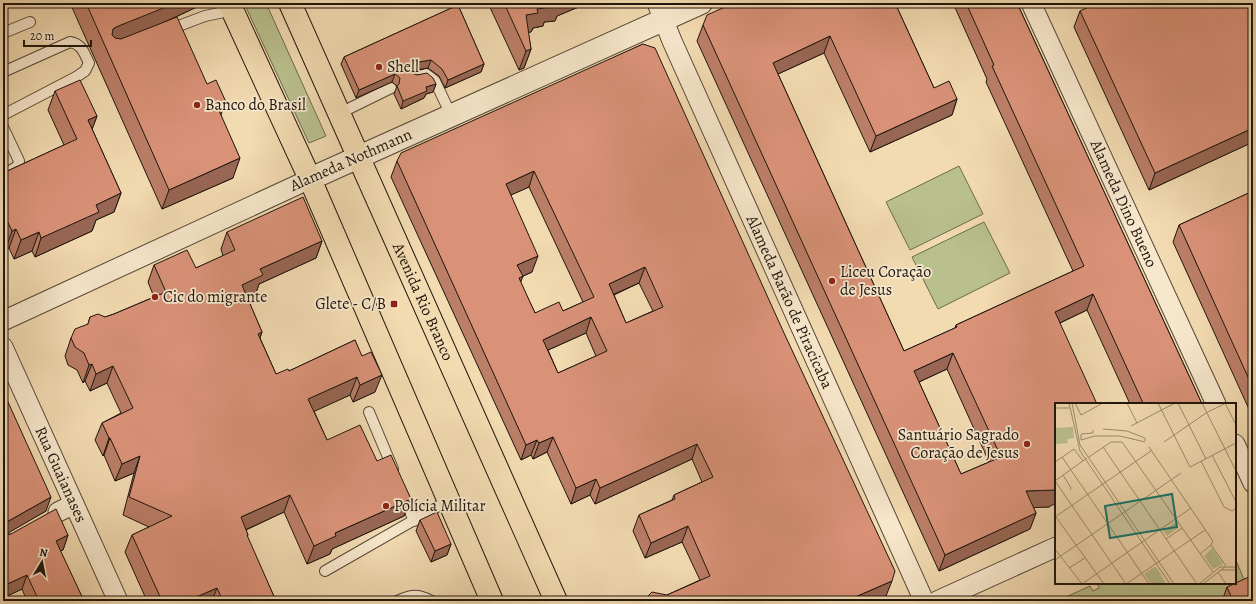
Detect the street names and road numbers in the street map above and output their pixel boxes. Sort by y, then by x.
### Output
street label: Alameda Nothmann [286,123,416,197]
street label: Alameda Dino Bueno [1084,136,1162,271]
street label: Alameda Barão de Piracicaba [740,211,838,393]
street label: Avenida Rio Branco [387,238,459,364]
street label: Rua Guaianases [29,423,92,526]

